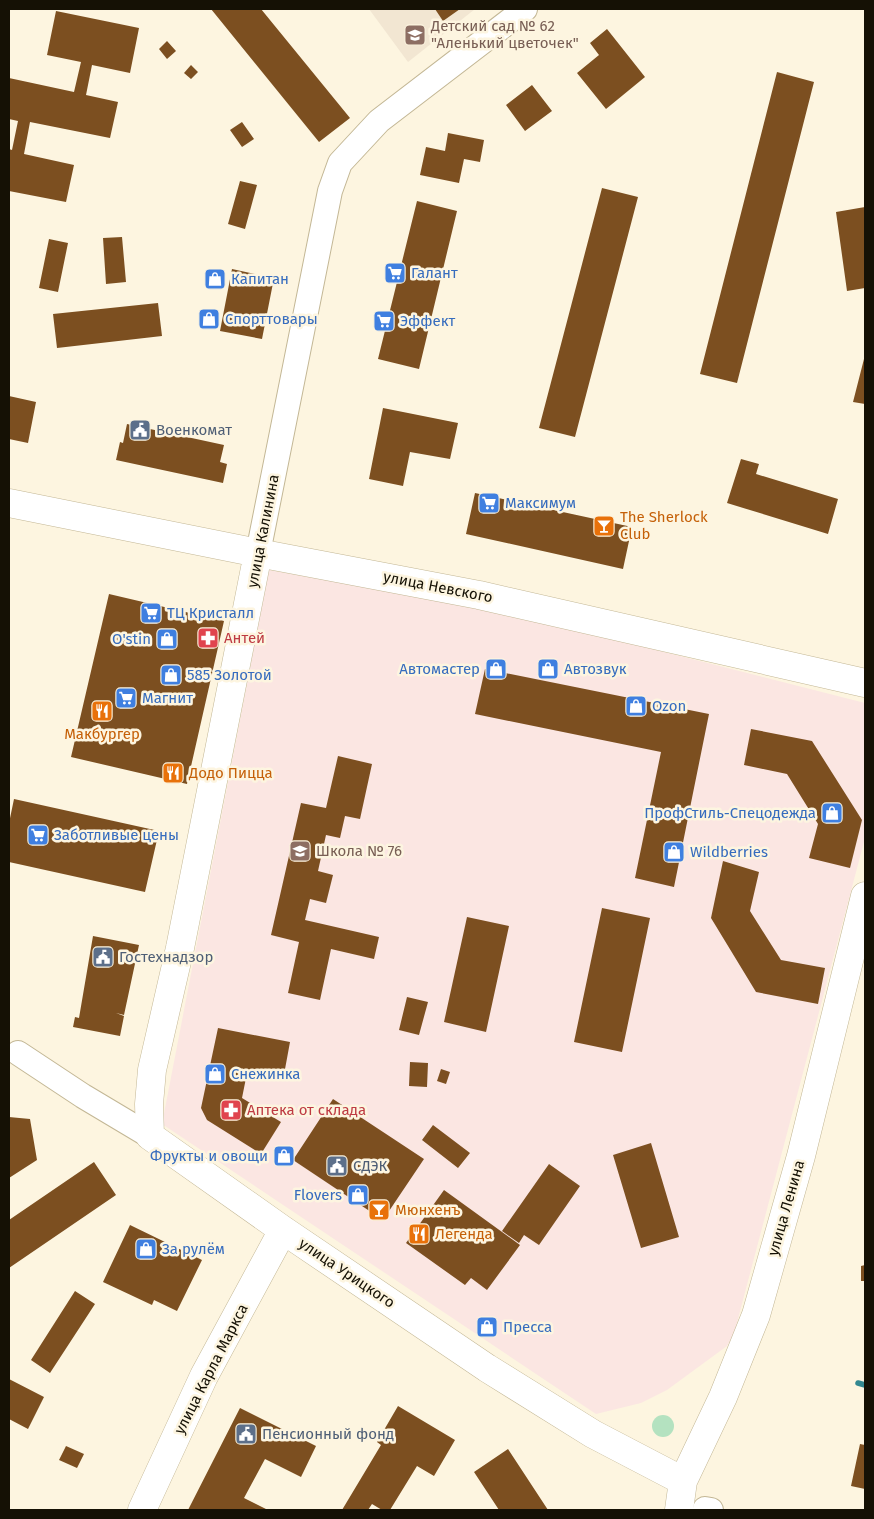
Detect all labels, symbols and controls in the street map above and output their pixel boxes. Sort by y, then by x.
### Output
place label: Детский сад № 62 "Аленький цветочек" [430,17,579,52]
school or university icon: Детский сад № 62 "Аленький цветочек" [403,23,427,47]
supermarket icon: Галант [383,261,407,285]
place label: Галант [411,264,458,282]
shop icon: Капитан [203,267,227,291]
place label: Капитан [231,270,289,288]
shop icon: Спорттовары [197,307,221,331]
supermarket icon: Эффект [372,309,396,333]
place label: Спорттовары [225,310,318,328]
place label: Эффект [400,312,455,330]
public building icon: Военкомат [128,418,152,442]
place label: Военкомат [156,421,232,439]
street label: улица Калинина [243,473,283,589]
supermarket icon: Максимум [477,491,501,515]
place label: Максимум [505,494,576,512]
place label: The Sherlock Club [620,508,708,543]
bar icon: The Sherlock Club [592,514,616,538]
street label: улица Невского [382,568,494,606]
supermarket icon: ТЦ Кристалл [139,601,163,625]
place label: ТЦ Кристалл [167,604,254,622]
pharmacy icon: Антей [196,626,220,650]
shop icon: O'stin [155,627,179,651]
place label: Антей [224,629,265,647]
place label: O'stin [112,630,151,648]
shop icon: Автомастер [484,657,508,681]
shop icon: Автозвук [536,657,560,681]
place label: Автомастер [399,660,480,678]
place label: Автозвук [564,660,627,678]
shop icon: 585 Золотой [159,663,183,687]
place label: 585 Золотой [187,666,272,684]
supermarket icon: Магнит [114,686,138,710]
place label: Магнит [142,689,193,707]
shop icon: Ozon [624,694,648,718]
place label: Ozon [652,697,686,715]
restaurant icon: Макбургер [90,699,114,723]
place label: Макбургер [64,725,140,743]
restaurant icon: Додо Пицца [161,761,185,785]
place label: Додо Пицца [188,764,273,782]
shop icon: ПрофСтиль-Спецодежда [820,801,844,825]
place label: ПрофСтиль-Спецодежда [644,804,816,822]
supermarket icon: Заботливые цены [26,823,50,847]
place label: Заботливые цены [54,826,179,844]
school or university icon: Школа № 76 [288,839,312,863]
shop icon: Wildberries [662,840,686,864]
place label: Школа № 76 [316,842,402,860]
place label: Wildberries [690,843,768,861]
public building icon: Гостехнадзор [91,945,115,969]
place label: Гостехнадзор [119,948,213,966]
shop icon: Снежинка [203,1062,227,1086]
place label: Снежинка [231,1065,301,1083]
pharmacy icon: Аптека от склада [219,1098,243,1122]
place label: Аптека от склада [247,1101,366,1119]
shop icon: Фрукты и овощи [272,1144,296,1168]
place label: Фрукты и овощи [150,1147,268,1165]
public building icon: СДЭК [325,1154,349,1178]
place label: СДЭК [353,1157,388,1175]
street label: улица Ленина [764,1158,808,1258]
shop icon: Flovers [346,1183,370,1207]
place label: Flovers [294,1186,342,1204]
bar icon: Мюнхенъ [367,1198,391,1222]
place label: Мюнхенъ [395,1201,461,1219]
restaurant icon: Легенда [407,1222,431,1246]
place label: Легенда [435,1225,493,1243]
street label: улица Урицкого [296,1234,398,1312]
shop icon: За рулём [134,1237,158,1261]
place label: За рулём [162,1240,225,1258]
street label: улица Карла Маркса [170,1301,252,1437]
shop icon: Пресса [475,1315,499,1339]
place label: Пресса [503,1318,552,1336]
public building icon: Пенсионный фонд [234,1422,258,1446]
place label: Пенсионный фонд [262,1425,394,1443]

